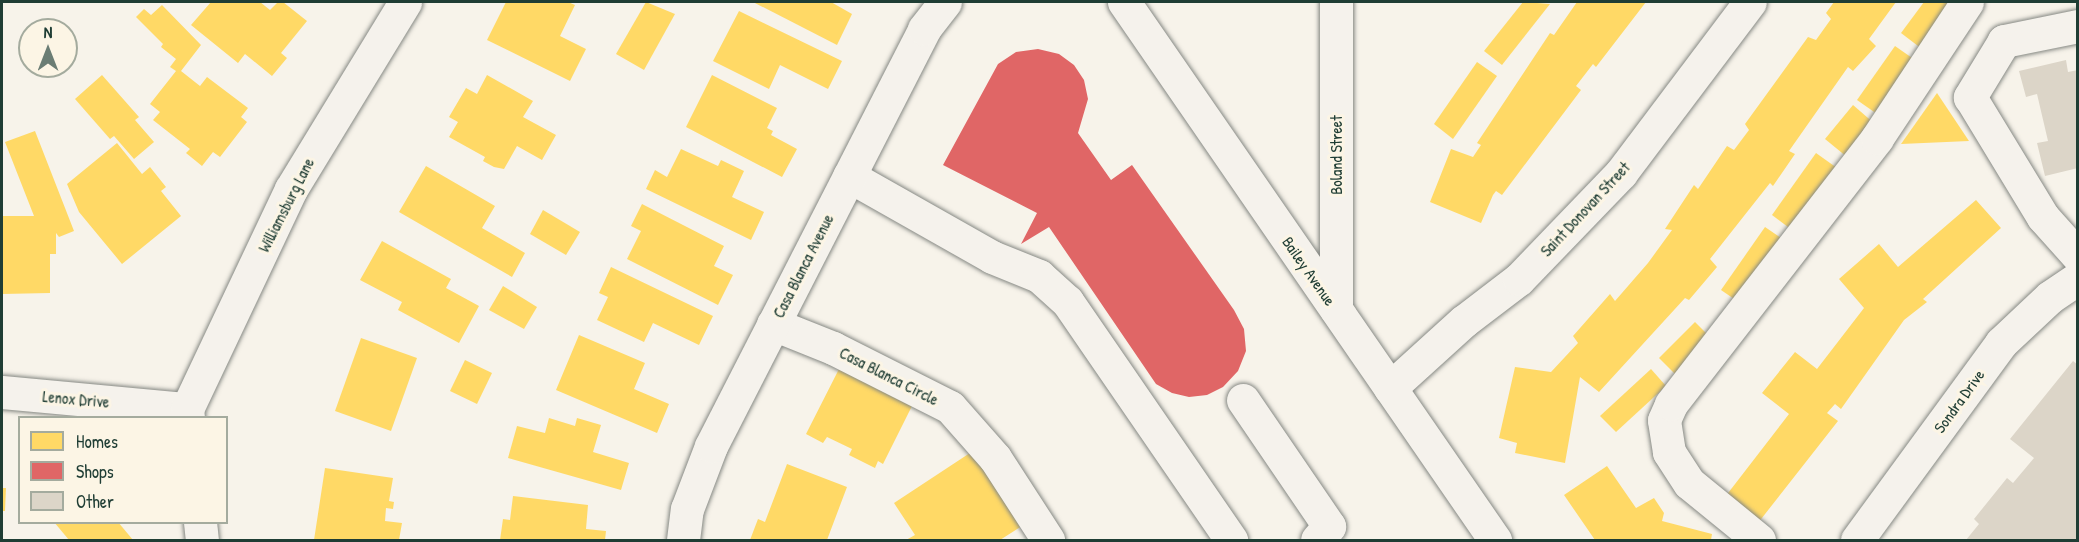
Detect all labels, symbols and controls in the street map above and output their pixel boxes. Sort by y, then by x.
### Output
north arrow [18,18,78,78]
text: N [44,21,52,43]
street label: Boland Street [1326,115,1346,195]
street label: Williamsburg Lane [254,155,318,255]
street label: Saint Donovan Street [1536,158,1634,260]
street label: Casa Blanca Avenue [769,211,837,321]
street label: Bailey Avenue [1278,233,1340,309]
street label: Casa Blanca Circle [836,343,942,409]
street label: Sondra Drive [1930,366,1988,436]
street label: Lenox Drive [42,387,110,411]
legend [18,416,228,524]
text: Homes [76,429,118,454]
text: Shops [76,459,114,484]
text: Other [76,489,114,514]

